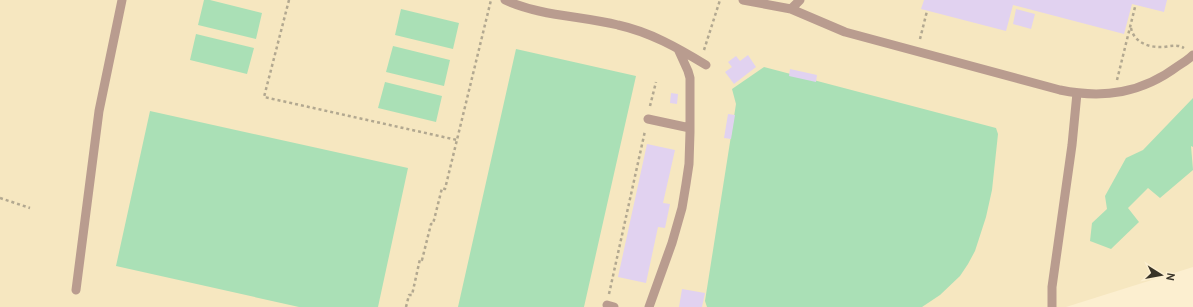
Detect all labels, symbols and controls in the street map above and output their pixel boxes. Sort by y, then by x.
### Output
north arrow [1141,255,1181,295]
text: N [1163,272,1178,282]

